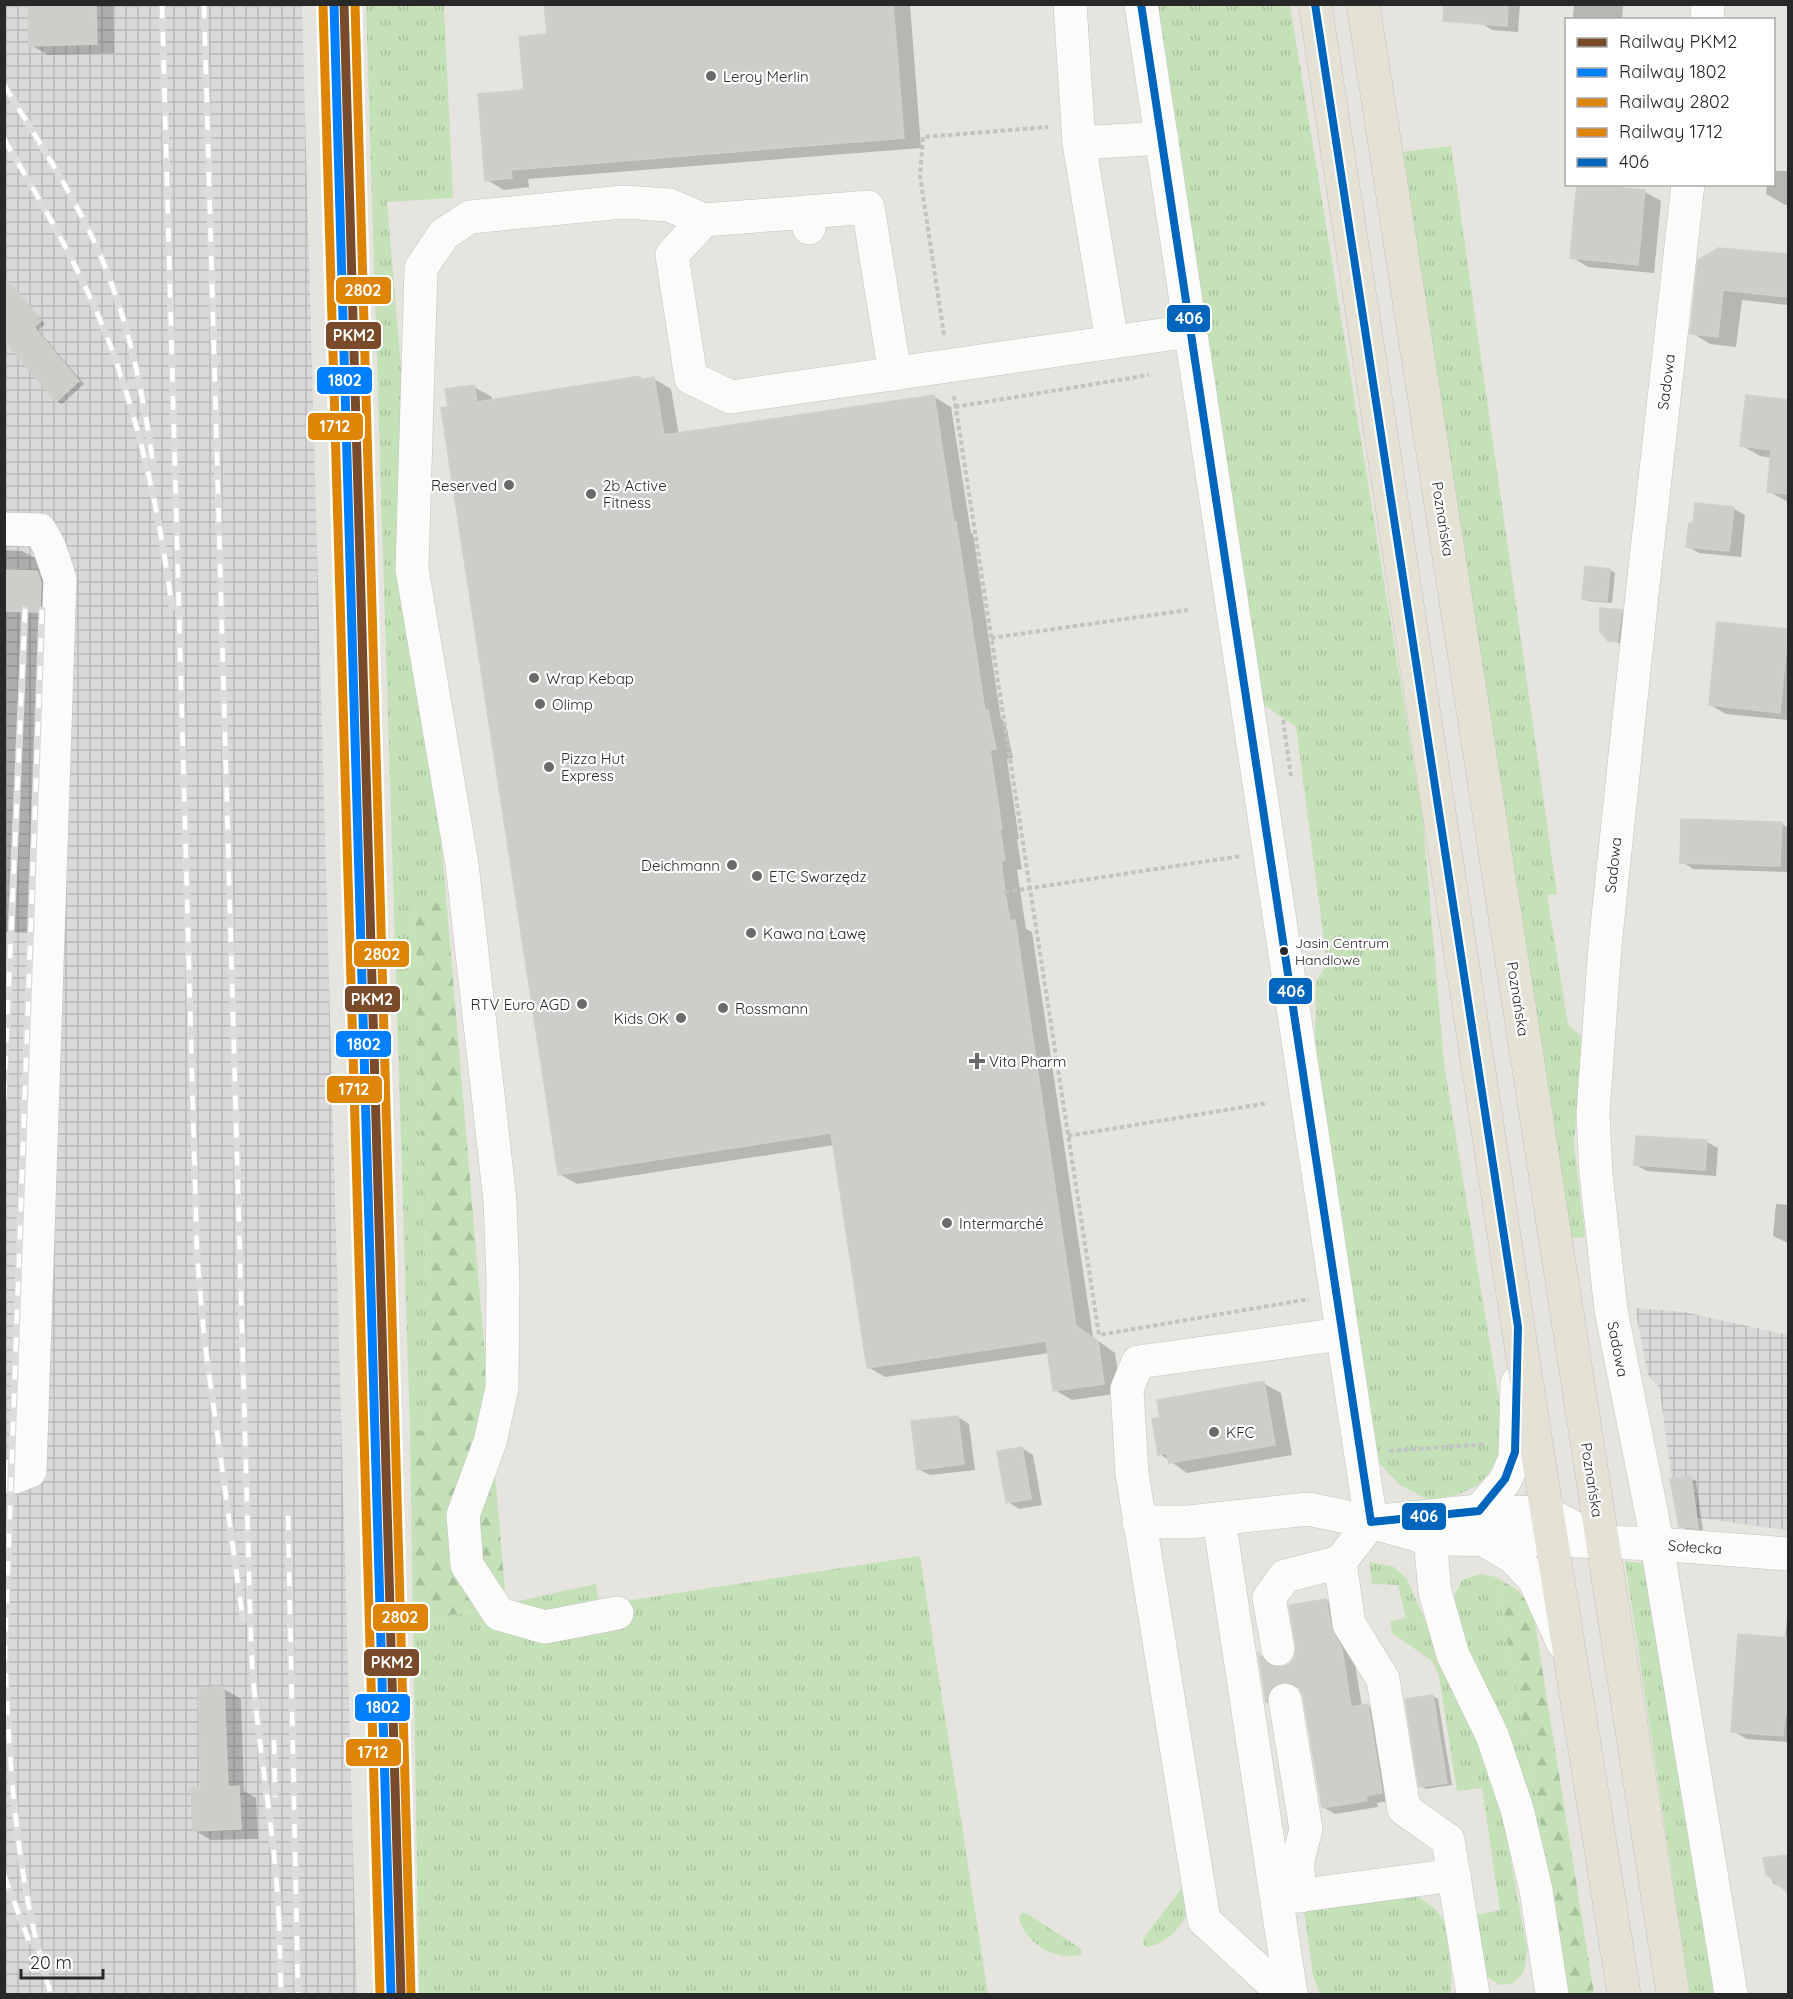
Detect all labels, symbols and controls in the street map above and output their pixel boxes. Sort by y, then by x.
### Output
legend [1565,18,1775,186]
text: Railway PKM2 [1619,30,1737,53]
text: Railway 1802 [1619,60,1727,83]
place label: Leroy Merlin [723,67,809,86]
marker: Leroy Merlin [704,69,718,83]
text: Railway 2802 [1619,90,1730,113]
text: Railway 1712 [1619,120,1723,143]
text: 406 [1619,150,1649,173]
line badge: 2802 [335,276,392,305]
text: 2802 [345,280,381,300]
line badge: 406 [1166,304,1211,333]
text: 406 [1175,308,1203,328]
line badge: PKM2 [325,321,382,350]
text: PKM2 [333,325,375,345]
street label: Sadowa [1653,353,1679,411]
line badge: 1802 [316,366,373,395]
text: 1802 [328,370,362,390]
line badge: 1712 [307,412,364,441]
text: 1712 [320,416,350,436]
place label: Reserved [431,476,497,495]
place label: 2b Active Fitness [603,476,667,512]
marker: Reserved [502,478,516,492]
street label: Poznańska [1428,480,1458,558]
marker: 2b Active Fitness [584,487,598,501]
place label: Wrap Kebap [546,669,634,688]
marker: Wrap Kebap [527,671,541,685]
place label: Olimp [552,695,593,714]
marker: Olimp [533,697,547,711]
place label: Pizza Hut Express [561,749,625,785]
marker: Pizza Hut Express [542,760,556,774]
street label: Sadowa [1601,836,1625,894]
place label: Deichmann [641,856,720,875]
marker: Deichmann [725,858,739,872]
place label: ETC Swarzędz [769,867,867,886]
marker: ETC Swarzędz [750,869,764,883]
place label: Kawa na Ławę [763,924,866,943]
marker: Kawa na Ławę [744,926,758,940]
place label: Jasin Centrum Handlowe [1295,934,1389,969]
line badge: 2802 [353,940,410,968]
text: 2802 [364,944,400,964]
marker: Jasin Centrum Handlowe [1278,945,1290,957]
street label: Poznańska [1503,960,1533,1038]
line badge: 406 [1268,977,1313,1005]
text: 406 [1277,981,1305,1001]
line badge: PKM2 [344,985,401,1013]
text: PKM2 [351,989,393,1009]
place label: RTV Euro AGD [471,995,570,1014]
marker: RTV Euro AGD [575,997,589,1011]
place label: Rossmann [735,999,808,1018]
marker: Rossmann [716,1001,730,1015]
place label: Kids OK [614,1009,669,1028]
marker: Kids OK [674,1011,688,1025]
line badge: 1802 [335,1030,392,1058]
text: 1802 [347,1034,381,1054]
place label: Vita Pharm [989,1052,1066,1071]
marker: Vita Pharm [970,1054,984,1068]
line badge: 1712 [326,1075,383,1104]
text: 1712 [339,1079,369,1099]
place label: Intermarché [959,1214,1044,1233]
marker: Intermarché [940,1216,954,1230]
street label: Sadowa [1603,1320,1633,1378]
place label: KFC [1226,1423,1254,1442]
marker: KFC [1207,1425,1221,1439]
street label: Poznańska [1577,1441,1607,1519]
line badge: 406 [1401,1502,1447,1531]
text: 406 [1410,1506,1438,1526]
street label: Sołecka [1667,1536,1723,1558]
line badge: 2802 [372,1603,429,1632]
text: 2802 [382,1607,418,1627]
line badge: PKM2 [363,1648,420,1677]
text: PKM2 [371,1652,413,1672]
line badge: 1802 [354,1693,411,1722]
text: 1802 [366,1697,400,1717]
line badge: 1712 [345,1738,402,1767]
text: 1712 [358,1742,388,1762]
scale bar [21,1942,104,1980]
text: 20 m [30,1951,72,1974]

